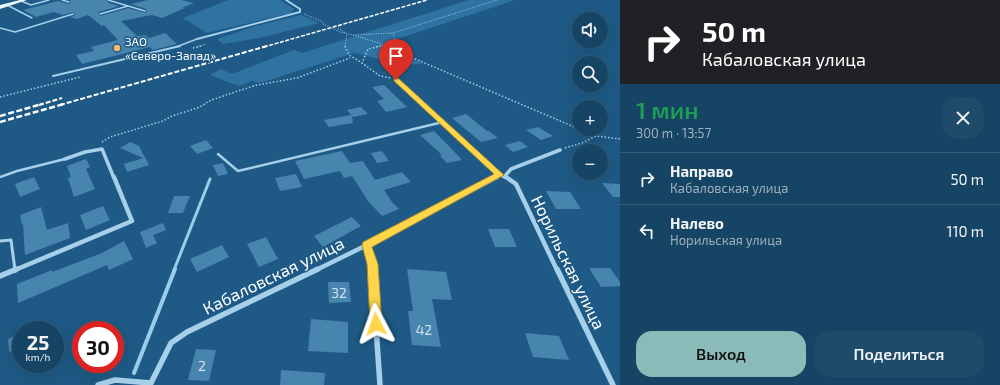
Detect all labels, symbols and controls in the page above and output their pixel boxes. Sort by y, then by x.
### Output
map controls [572,12,608,180]
button: sound [572,12,608,48]
text: 50 m [702,14,766,48]
icon: right [636,16,688,68]
place label: ЗАО «Северо-Запад» [125,34,216,62]
pin [379,39,413,80]
marker: ЗАО «Северо-Запад» [112,43,122,53]
icon: arrive [385,45,407,67]
text: Кабаловская улица [702,48,866,70]
button: search [572,56,608,92]
text: 1 мин [636,95,698,124]
button: close [942,97,984,139]
button: + [572,100,608,136]
text: 300 m · 13:57 [636,125,711,141]
button: − [572,144,608,180]
text: Направо [670,162,733,180]
icon: right [636,168,658,190]
text: 50 m [950,170,984,188]
text: Кабаловская улица [670,180,788,196]
street label: Норильская улица [527,192,610,333]
text: Налево [670,214,724,232]
icon: left [636,220,658,242]
text: 110 m [947,222,984,240]
street label: Кабаловская улица [199,232,347,319]
text: Норильская улица [670,232,782,248]
house number: 32 [331,284,347,301]
position arrow [355,303,397,345]
speed limit sign: 30 [72,321,124,373]
house number: 42 [416,321,432,338]
text: 25 [27,330,49,354]
button: Выход [636,331,806,377]
button: Поделиться [814,331,984,377]
text: km/h [26,351,50,363]
house number: 2 [198,357,206,374]

